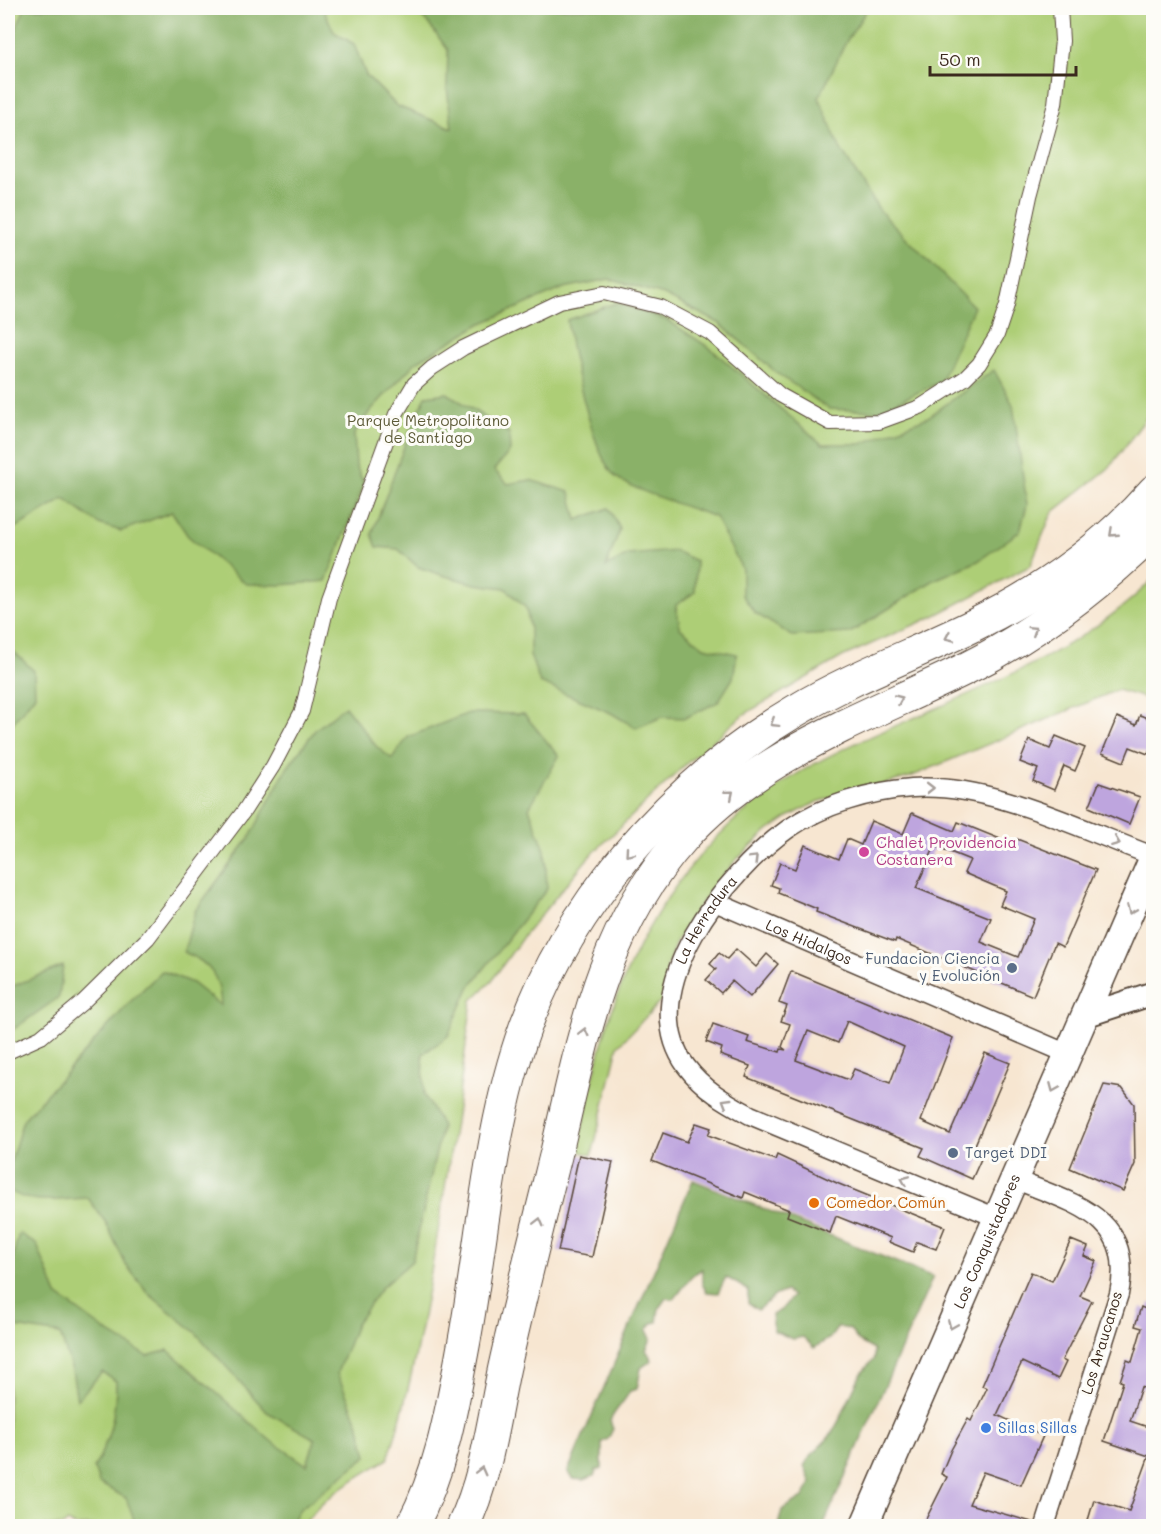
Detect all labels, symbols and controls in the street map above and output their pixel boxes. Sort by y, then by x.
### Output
scale bar [930,39,1076,77]
text: 50 m [939,47,981,71]
park label: Parque Metropolitano de Santiago [347,410,509,447]
one-way arrow [1109,526,1120,537]
one-way arrow [1027,625,1037,637]
one-way arrow [944,629,955,641]
one-way arrow [893,694,904,706]
one-way arrow [770,716,781,727]
one-way arrow [926,782,935,794]
one-way arrow [723,791,734,802]
place label: Chalet Providencia Costanera [876,832,1017,869]
one-way arrow [1110,835,1121,847]
marker: Chalet Providencia Costanera [857,845,871,859]
one-way arrow [625,846,636,857]
one-way arrow [747,855,758,866]
street label: La Herradura [670,871,741,967]
one-way arrow [1126,903,1138,914]
street label: Los Hidalgos [763,914,855,969]
place label: Fundacion Ciencia y Evolución [865,948,1000,985]
marker: Fundacion Ciencia y Evolución [1005,961,1019,975]
one-way arrow [576,1027,589,1037]
one-way arrow [1049,1081,1061,1092]
one-way arrow [722,1097,732,1109]
place label: Target DDI [965,1142,1047,1162]
marker: Target DDI [946,1146,960,1160]
street label: Los Conquistadores [948,1171,1024,1312]
one-way arrow [900,1175,911,1187]
place label: Comedor Común [826,1192,946,1212]
marker: Comedor Común [807,1196,821,1210]
one-way arrow [532,1217,545,1227]
street label: Los Araucanos [1076,1289,1126,1397]
one-way arrow [947,1318,959,1329]
place label: Sillas Sillas [998,1417,1077,1437]
marker: Sillas Sillas [979,1421,993,1435]
one-way arrow [474,1466,487,1476]

